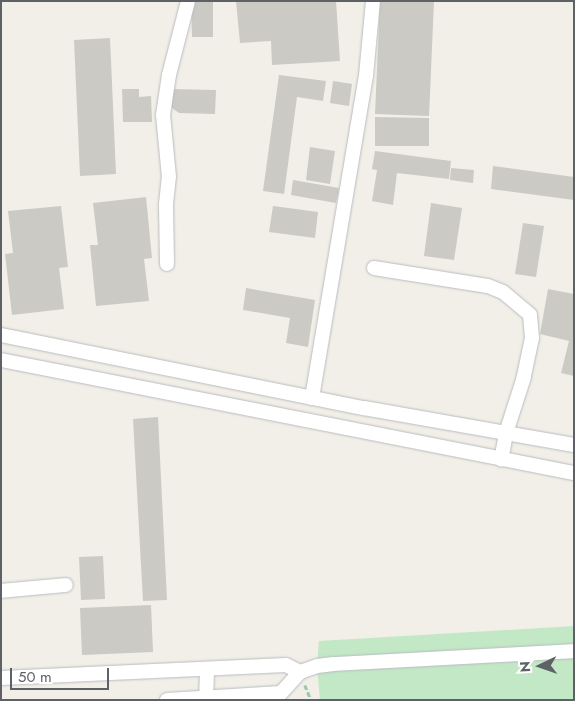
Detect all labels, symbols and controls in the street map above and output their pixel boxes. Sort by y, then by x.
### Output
north arrow [515,641,565,691]
scale bar [12,658,111,690]
text: N [515,661,535,673]
text: 50 m [18,666,52,688]

